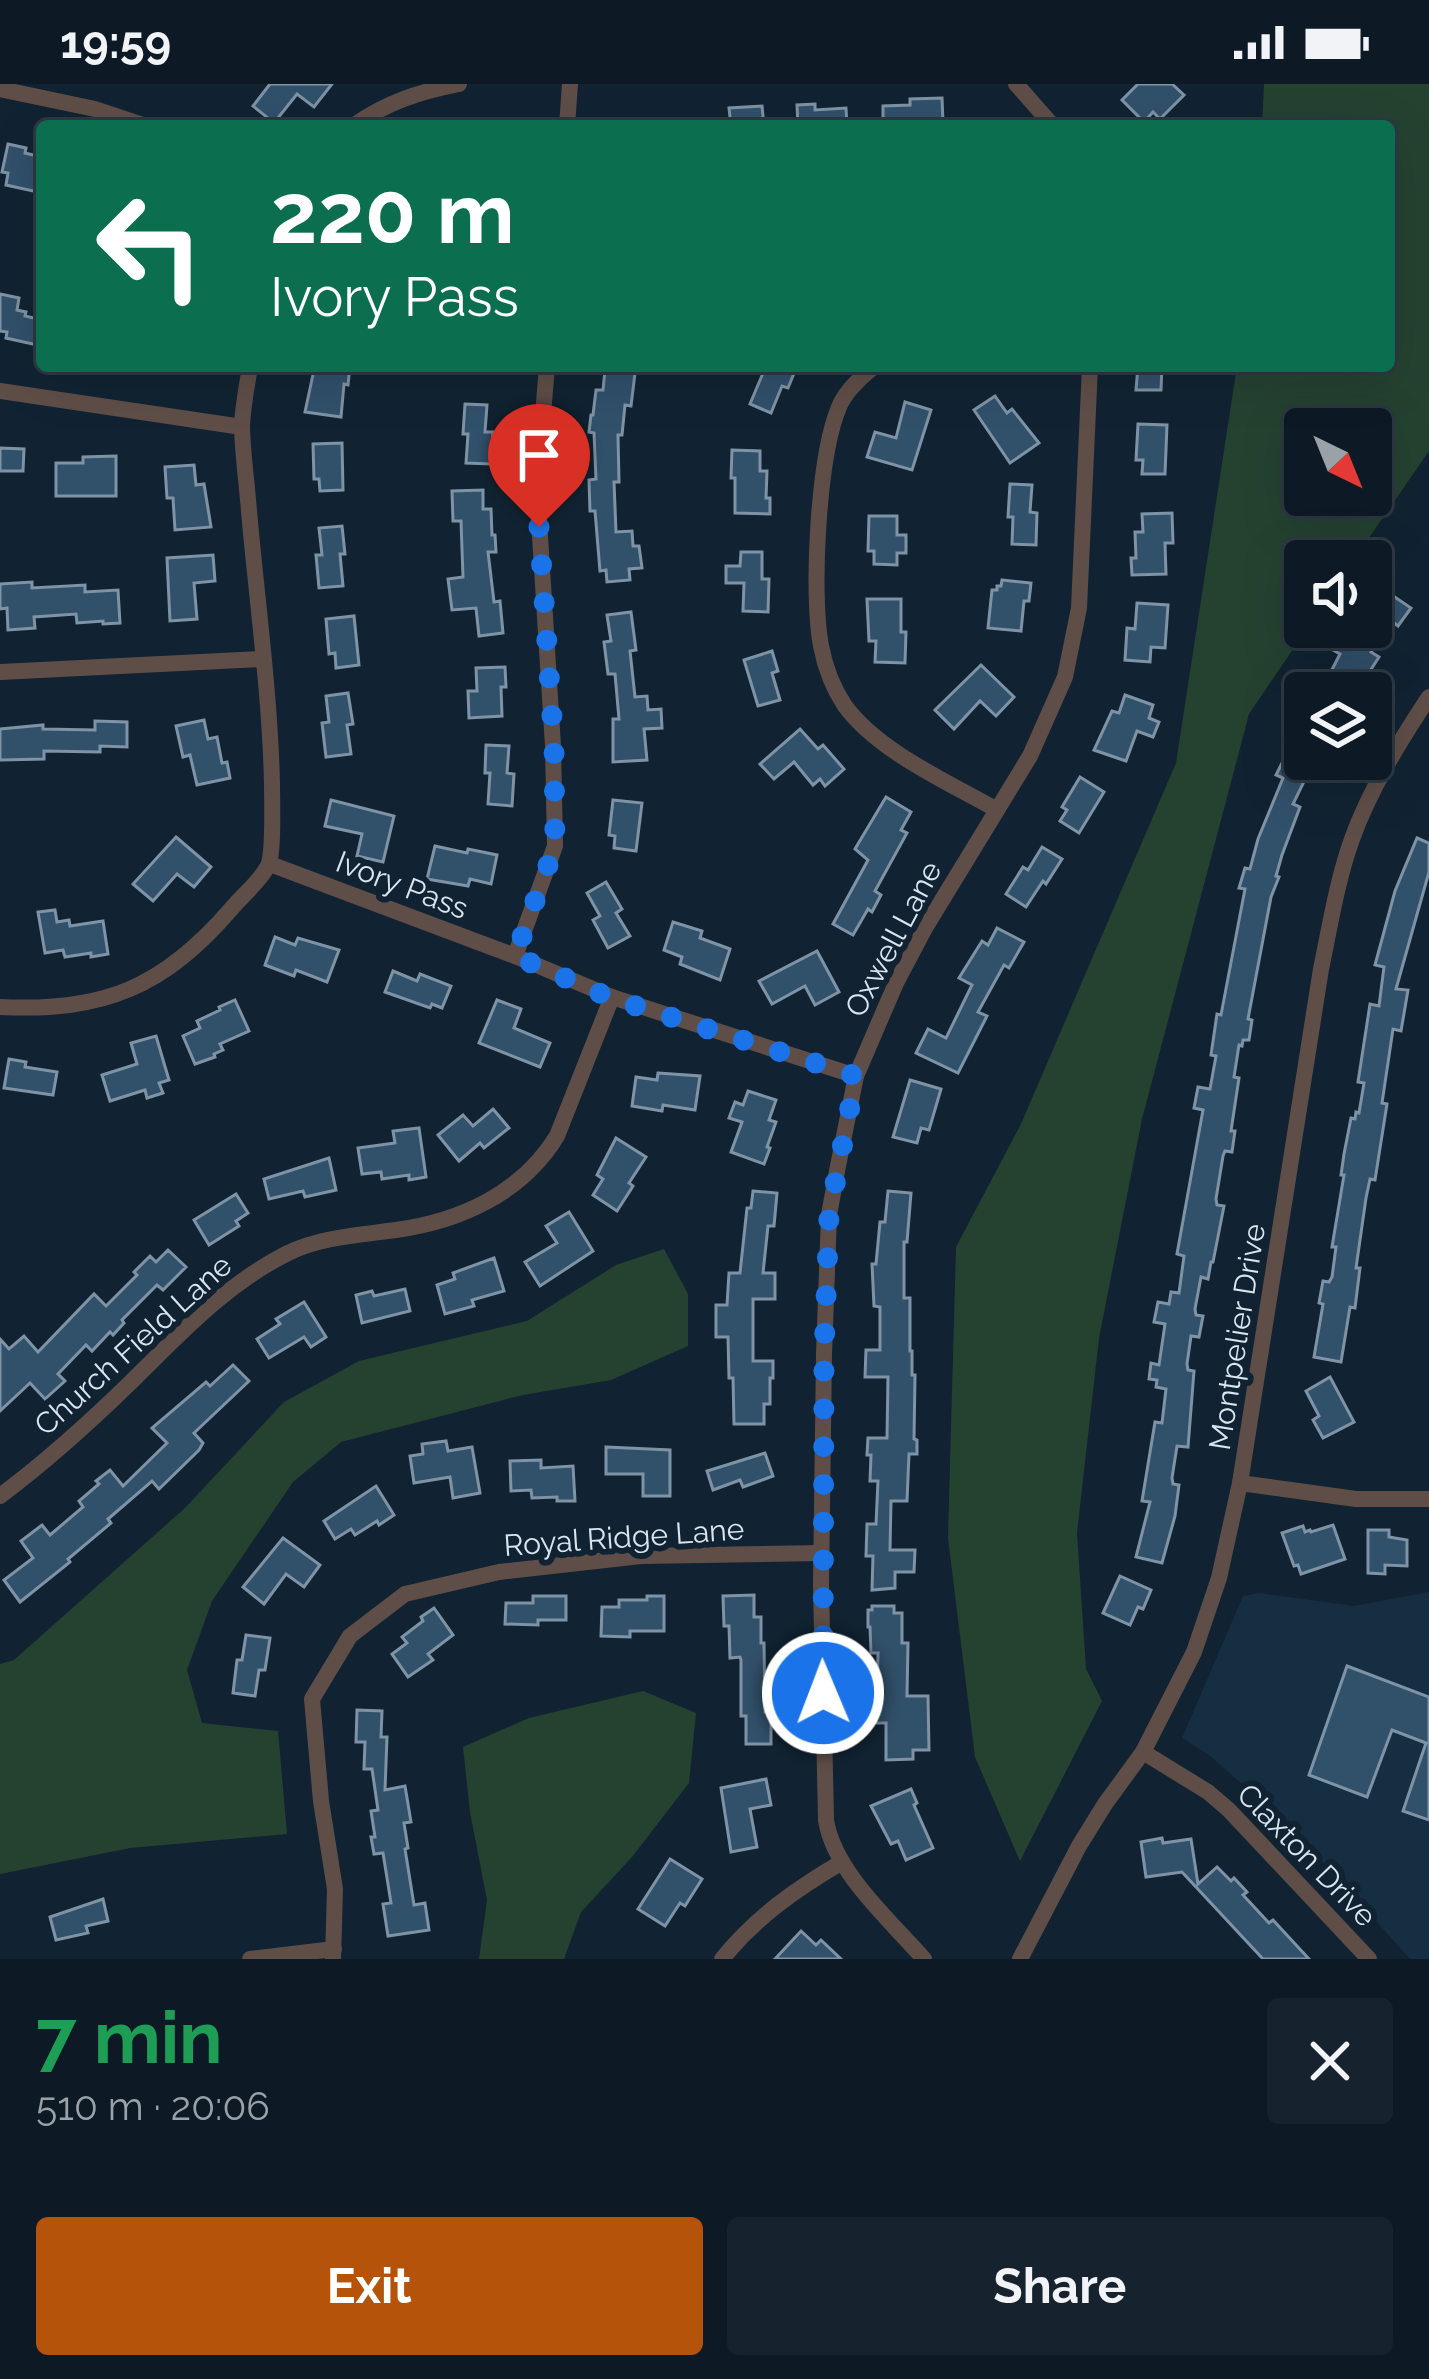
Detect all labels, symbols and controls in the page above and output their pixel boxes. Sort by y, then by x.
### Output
text: 19:59 [60,16,171,69]
text: 220 m [270,164,515,263]
icon: left [72,168,228,324]
text: Ivory Pass [270,265,519,329]
pin [488,404,590,527]
north arrow [1284,408,1392,516]
map controls [1284,408,1392,780]
icon: arrive [506,422,572,488]
button: sound [1284,540,1392,648]
button: layers [1284,672,1392,780]
street label: Ivory Pass [331,844,473,926]
street label: Oxwell Lane [837,855,949,1023]
street label: Montpelier Drive [1202,1221,1272,1453]
street label: Church Field Lane [27,1247,239,1443]
street label: Royal Ridge Lane [503,1511,745,1563]
position arrow [760,1630,886,1756]
street label: Claxton Drive [1230,1776,1384,1934]
text: 7 min [36,1995,223,2080]
button: close [1267,1998,1393,2124]
text: 510 m · 20:06 [36,2083,270,2129]
button: Exit [36,2217,703,2355]
button: Share [727,2217,1393,2355]

